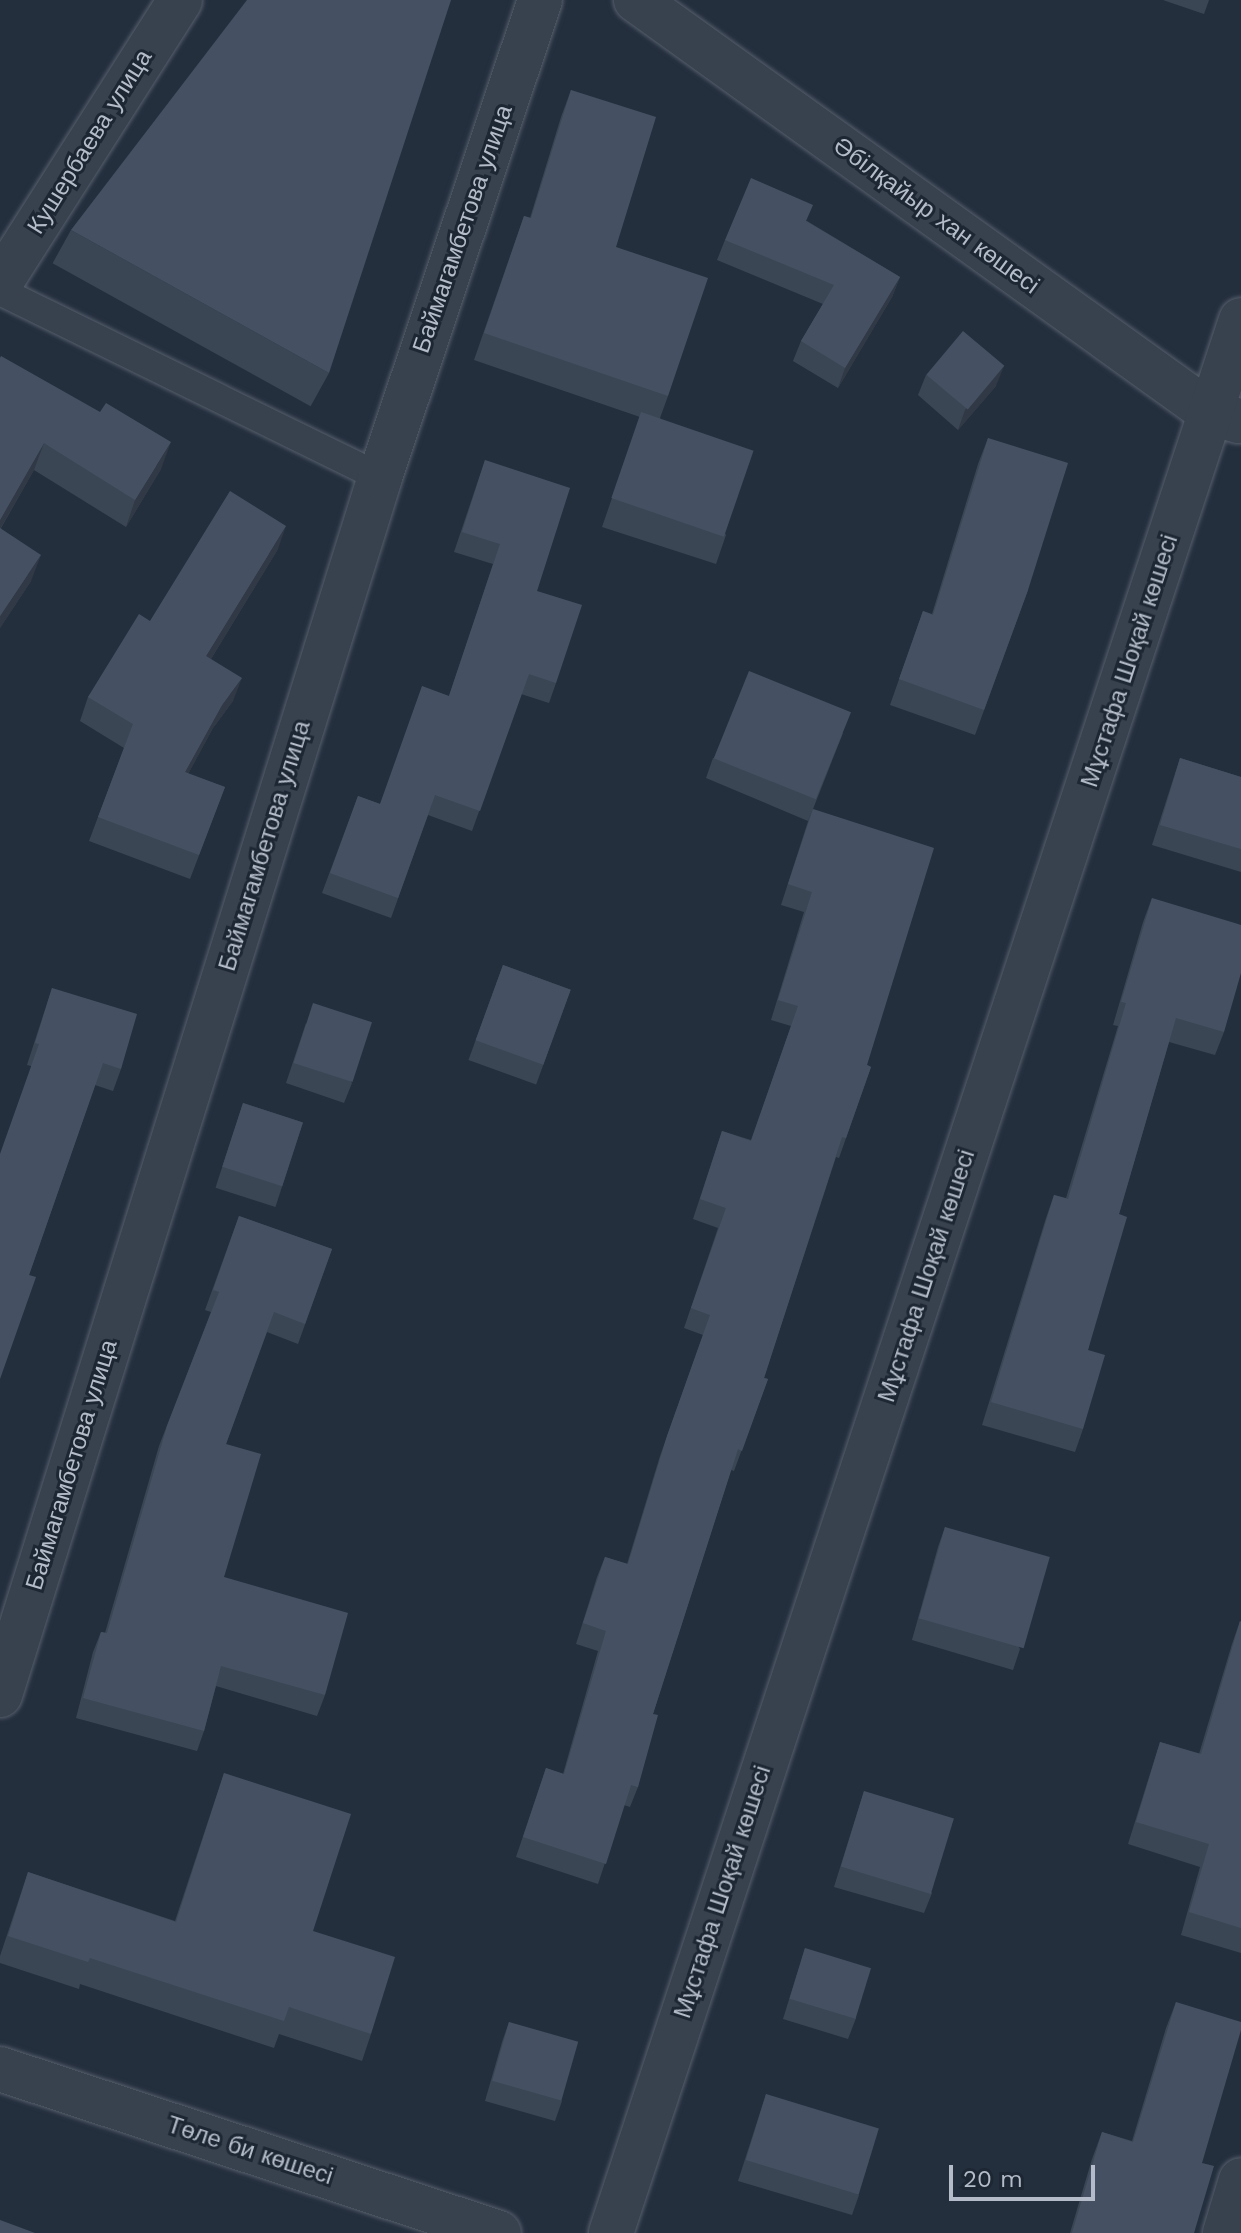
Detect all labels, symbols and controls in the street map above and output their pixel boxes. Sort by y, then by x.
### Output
street label: Кушербаева улица [22,45,158,239]
street label: Баймагамбетова улица [407,101,519,357]
street label: Әбілқайыр хан көшесі [827,132,1045,300]
street label: Мұстафа Шоқай көшесі [1076,531,1184,791]
street label: Баймагамбетова улица [213,717,317,975]
street label: Мұстафа Шоқай көшесі [873,1146,981,1406]
street label: Баймагамбетова улица [20,1336,124,1594]
street label: Мұстафа Шоқай көшесі [669,1762,777,2022]
street label: Төле би көшесі [163,2111,337,2191]
scale bar [953,2149,1099,2199]
text: 20 m [963,2165,1023,2193]

